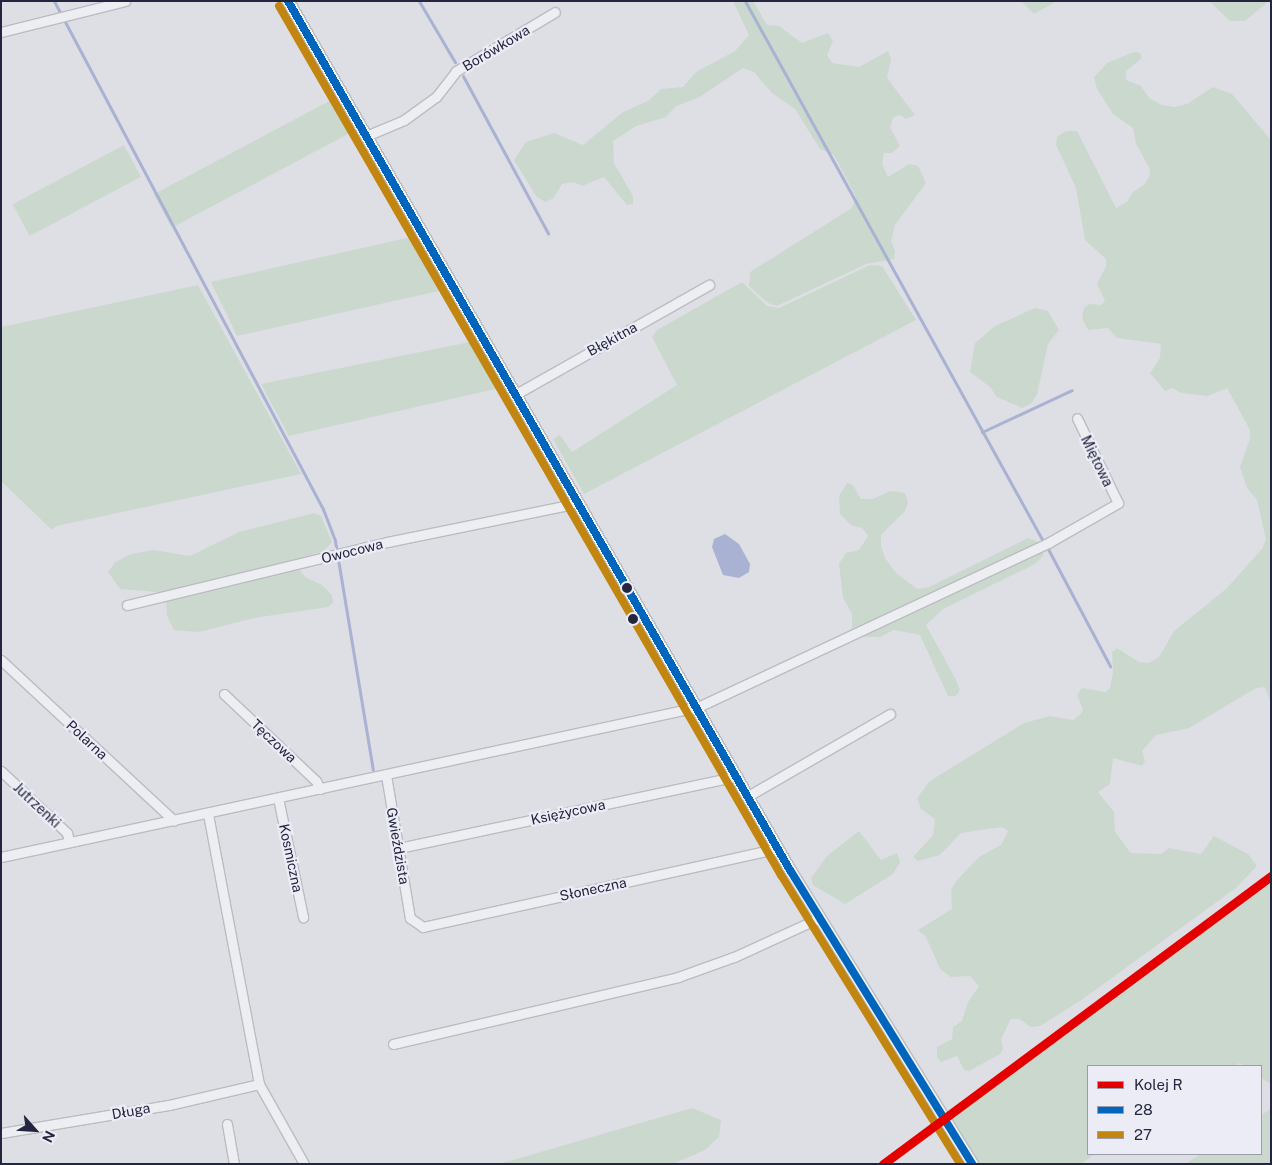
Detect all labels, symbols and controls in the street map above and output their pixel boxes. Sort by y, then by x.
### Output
street label: Borówkowa [459,21,533,75]
street label: Błękitna [584,318,640,360]
street label: Miętowa [1077,433,1117,489]
street label: Owocowa [319,535,385,567]
unlabelled marker [622,583,632,593]
unlabelled marker [628,614,638,624]
street label: Tęczowa [248,716,300,766]
street label: Polarna [63,717,111,763]
street label: Jutrzenki [10,779,64,831]
street label: Księżycowa [529,796,607,828]
street label: Gwieździsta [383,806,413,886]
street label: Kosmiczna [276,822,306,894]
street label: Słoneczna [558,874,628,904]
legend [1087,1065,1262,1155]
text: Kolej R [1134,1076,1183,1093]
street label: Długa [110,1099,152,1123]
text: 28 [1134,1101,1153,1118]
north arrow [10,1105,60,1155]
text: 27 [1134,1126,1152,1143]
text: N [39,1128,58,1145]

